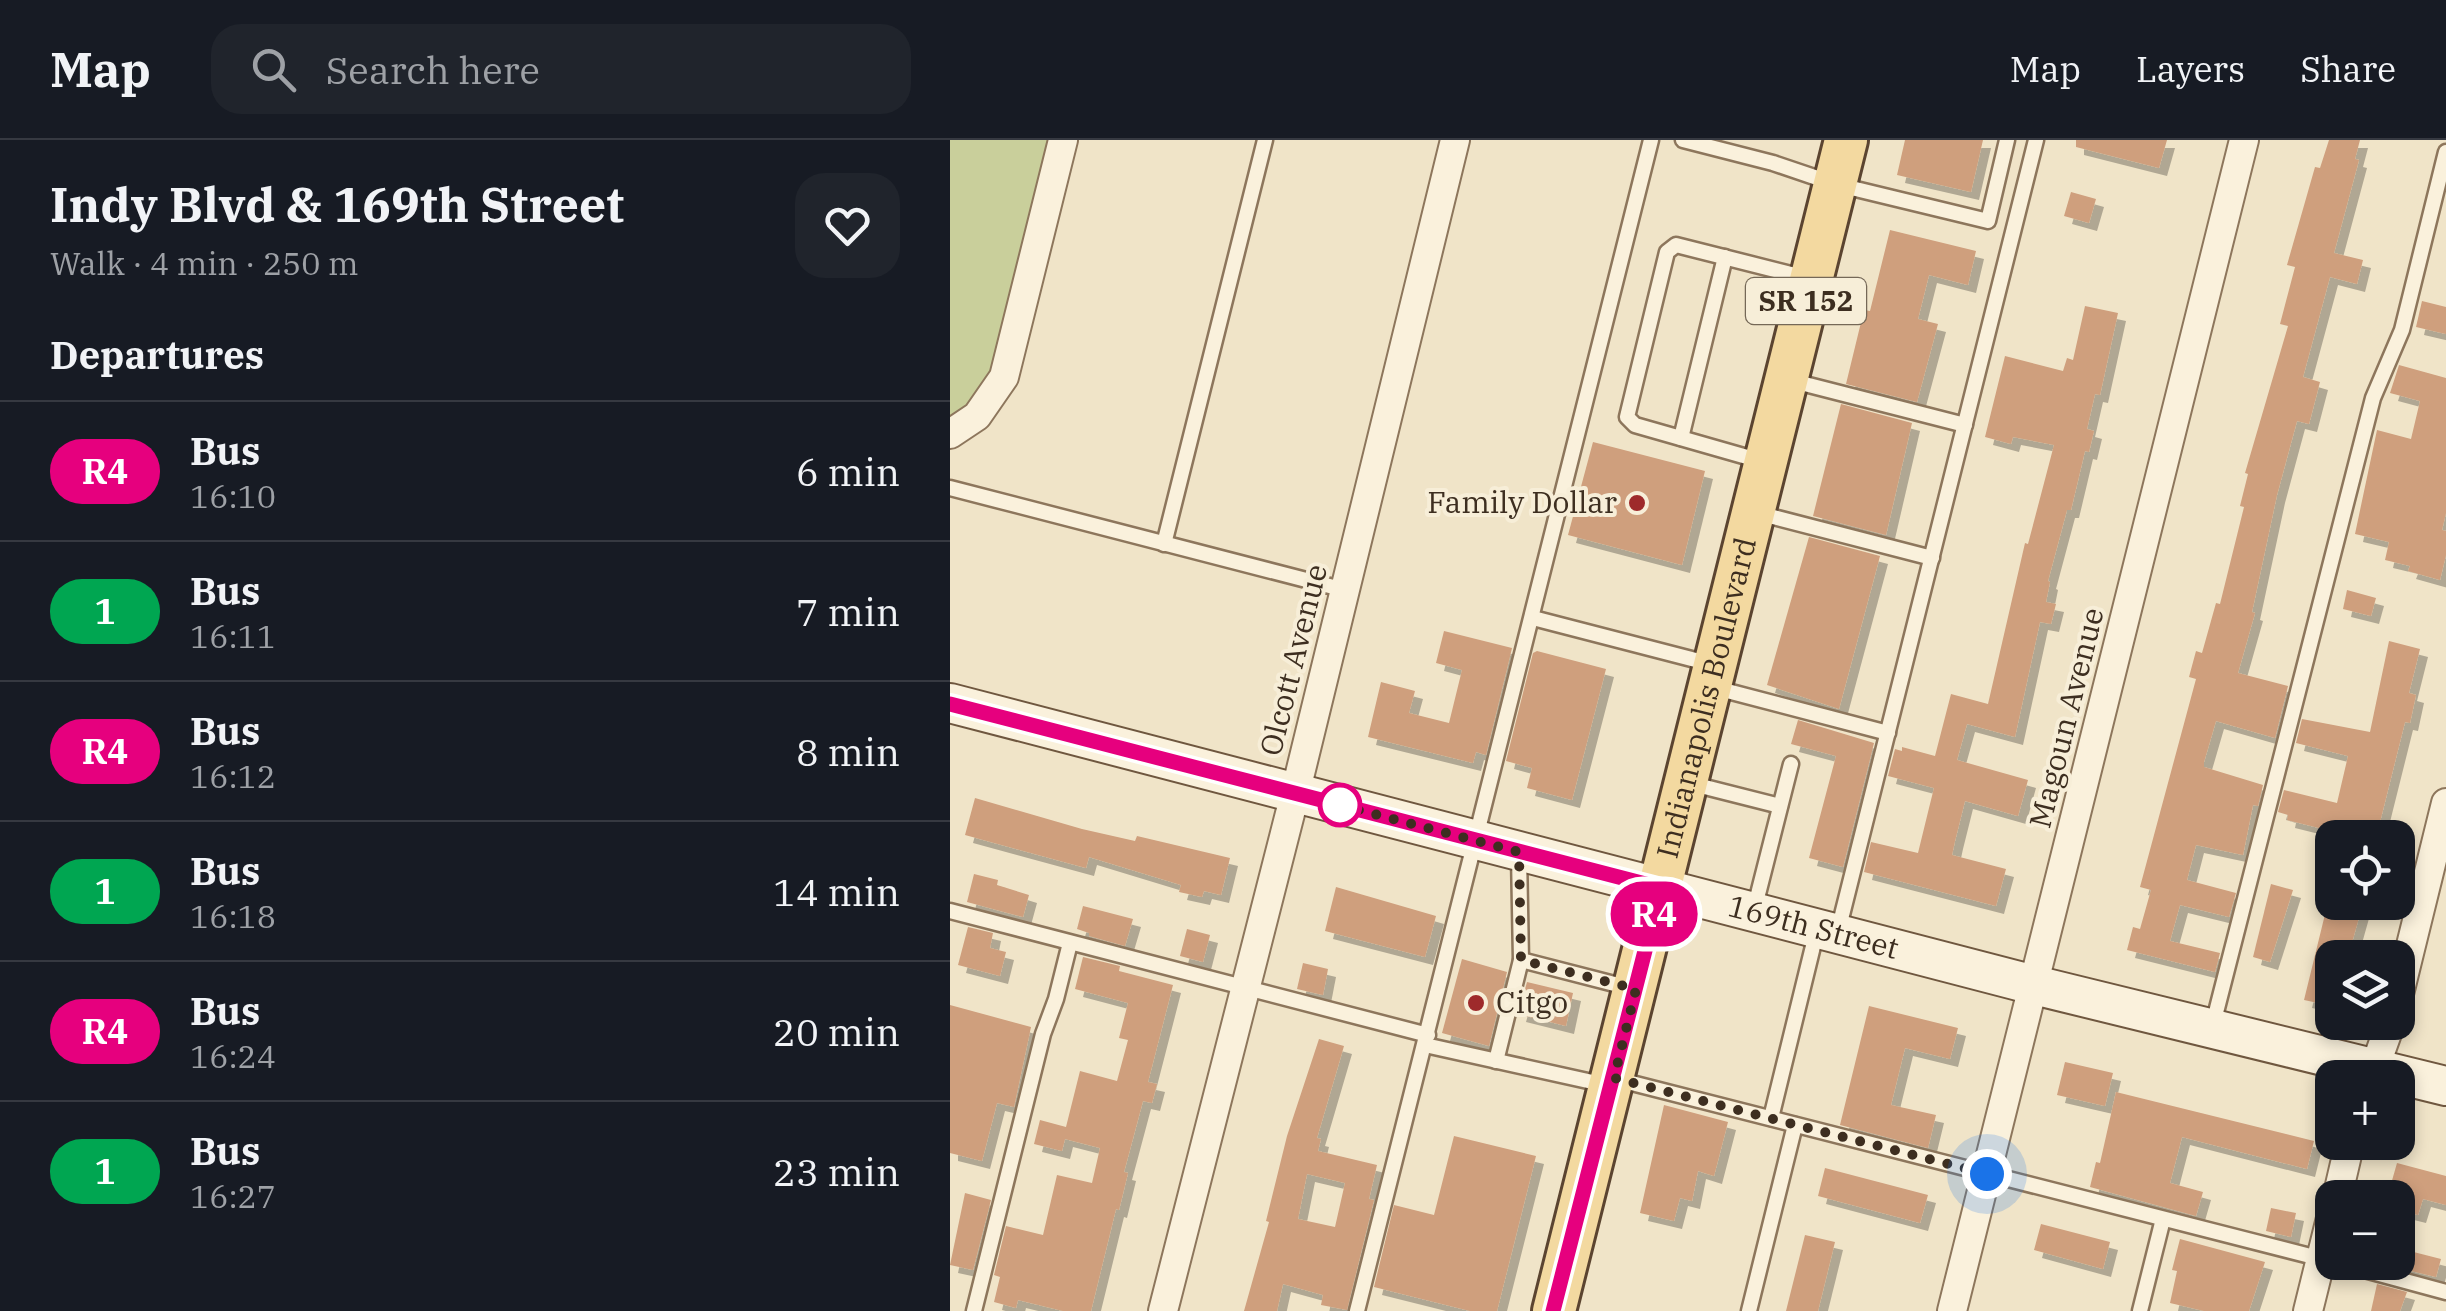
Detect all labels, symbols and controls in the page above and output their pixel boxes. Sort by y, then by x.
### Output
search box [211,24,911,114]
text: Map [50,38,151,100]
icon: search [246,42,301,97]
text: Search here [326,45,540,94]
text: Map [2010,46,2081,92]
text: Layers [2136,46,2245,92]
text: Share [2300,46,2396,92]
text: Indy Blvd & 169th Street [50,173,624,235]
button: heart [795,173,900,278]
text: Walk · 4 min · 250 m [50,242,358,284]
road number: SR 152 [1746,278,1866,324]
text: Departures [50,330,264,379]
text: Bus [190,426,260,475]
text: 6 min [796,447,900,496]
text: R4 [82,448,128,494]
text: 16:10 [190,475,276,517]
place label: Family Dollar [1427,482,1617,521]
marker: Family Dollar [1626,492,1648,514]
street label: Indianapolis Boulevard [1647,533,1764,862]
street label: Olcott Avenue [1250,560,1335,759]
text: Bus [190,566,260,615]
text: 7 min [796,587,900,636]
text: 1 [94,588,116,634]
street label: Magoun Avenue [2019,603,2112,832]
text: 16:11 [190,615,276,657]
text: Bus [190,706,260,755]
text: 8 min [796,727,900,776]
text: R4 [82,728,128,774]
text: 16:12 [190,755,276,797]
unlabelled marker [1319,784,1361,826]
map controls [2315,820,2415,1280]
button: locate [2315,820,2415,920]
text: Bus [190,846,260,895]
text: 14 min [773,867,900,916]
text: 1 [94,868,116,914]
line badge: R4 [1609,882,1699,946]
street label: 169th Street [1724,885,1903,967]
text: R4 [1631,891,1677,937]
text: 16:18 [190,895,276,937]
button: layers [2315,940,2415,1040]
place label: Citgo [1496,982,1568,1021]
text: Bus [190,986,260,1035]
marker: Citgo [1465,992,1487,1014]
text: 20 min [773,1007,900,1056]
text: R4 [82,1008,128,1054]
text: 16:24 [190,1035,276,1077]
button: + [2315,1060,2415,1160]
text: Bus [190,1126,260,1175]
text: 23 min [773,1147,900,1196]
text: 1 [94,1148,116,1194]
your location [1962,1149,2012,1199]
text: 16:27 [190,1175,276,1217]
button: − [2315,1180,2415,1280]

